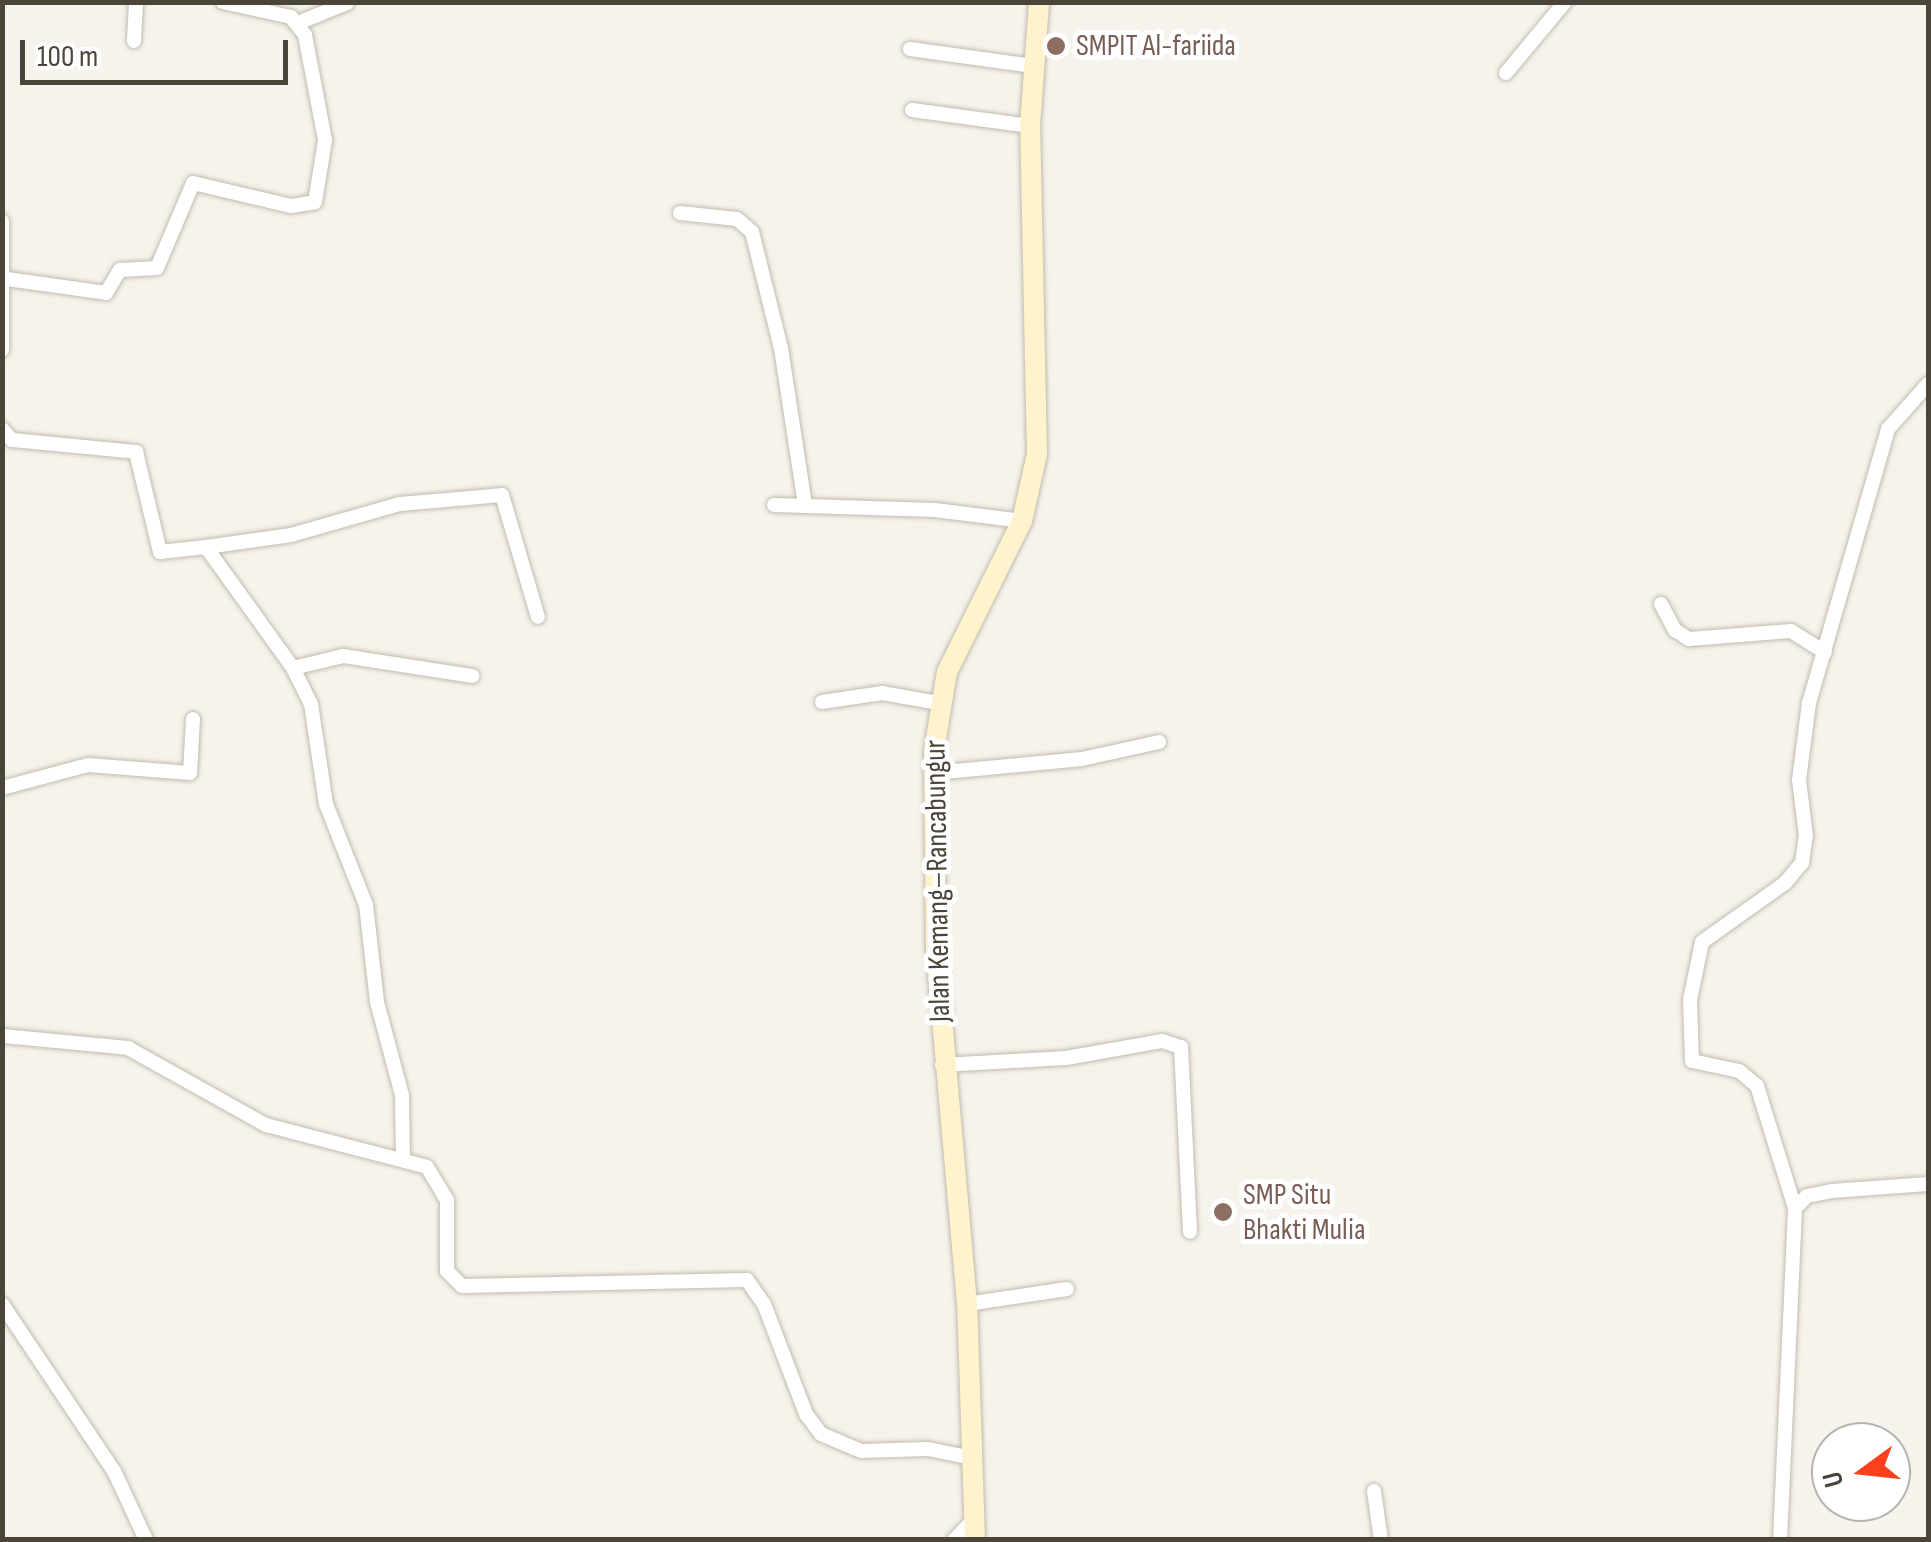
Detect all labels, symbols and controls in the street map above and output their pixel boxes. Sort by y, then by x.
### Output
scale bar [25,20,292,82]
place label: SMPIT Al-fariida [1076,28,1236,64]
marker: SMPIT Al-fariida [1045,35,1067,57]
text: 100 m [37,39,98,75]
street label: Jalan Kemang–Rancabungur [918,739,958,1023]
place label: SMP Situ Bhakti Mulia [1243,1177,1365,1248]
marker: SMP Situ Bhakti Mulia [1212,1201,1234,1223]
north arrow [1811,1422,1911,1522]
text: U [1816,1468,1851,1491]

